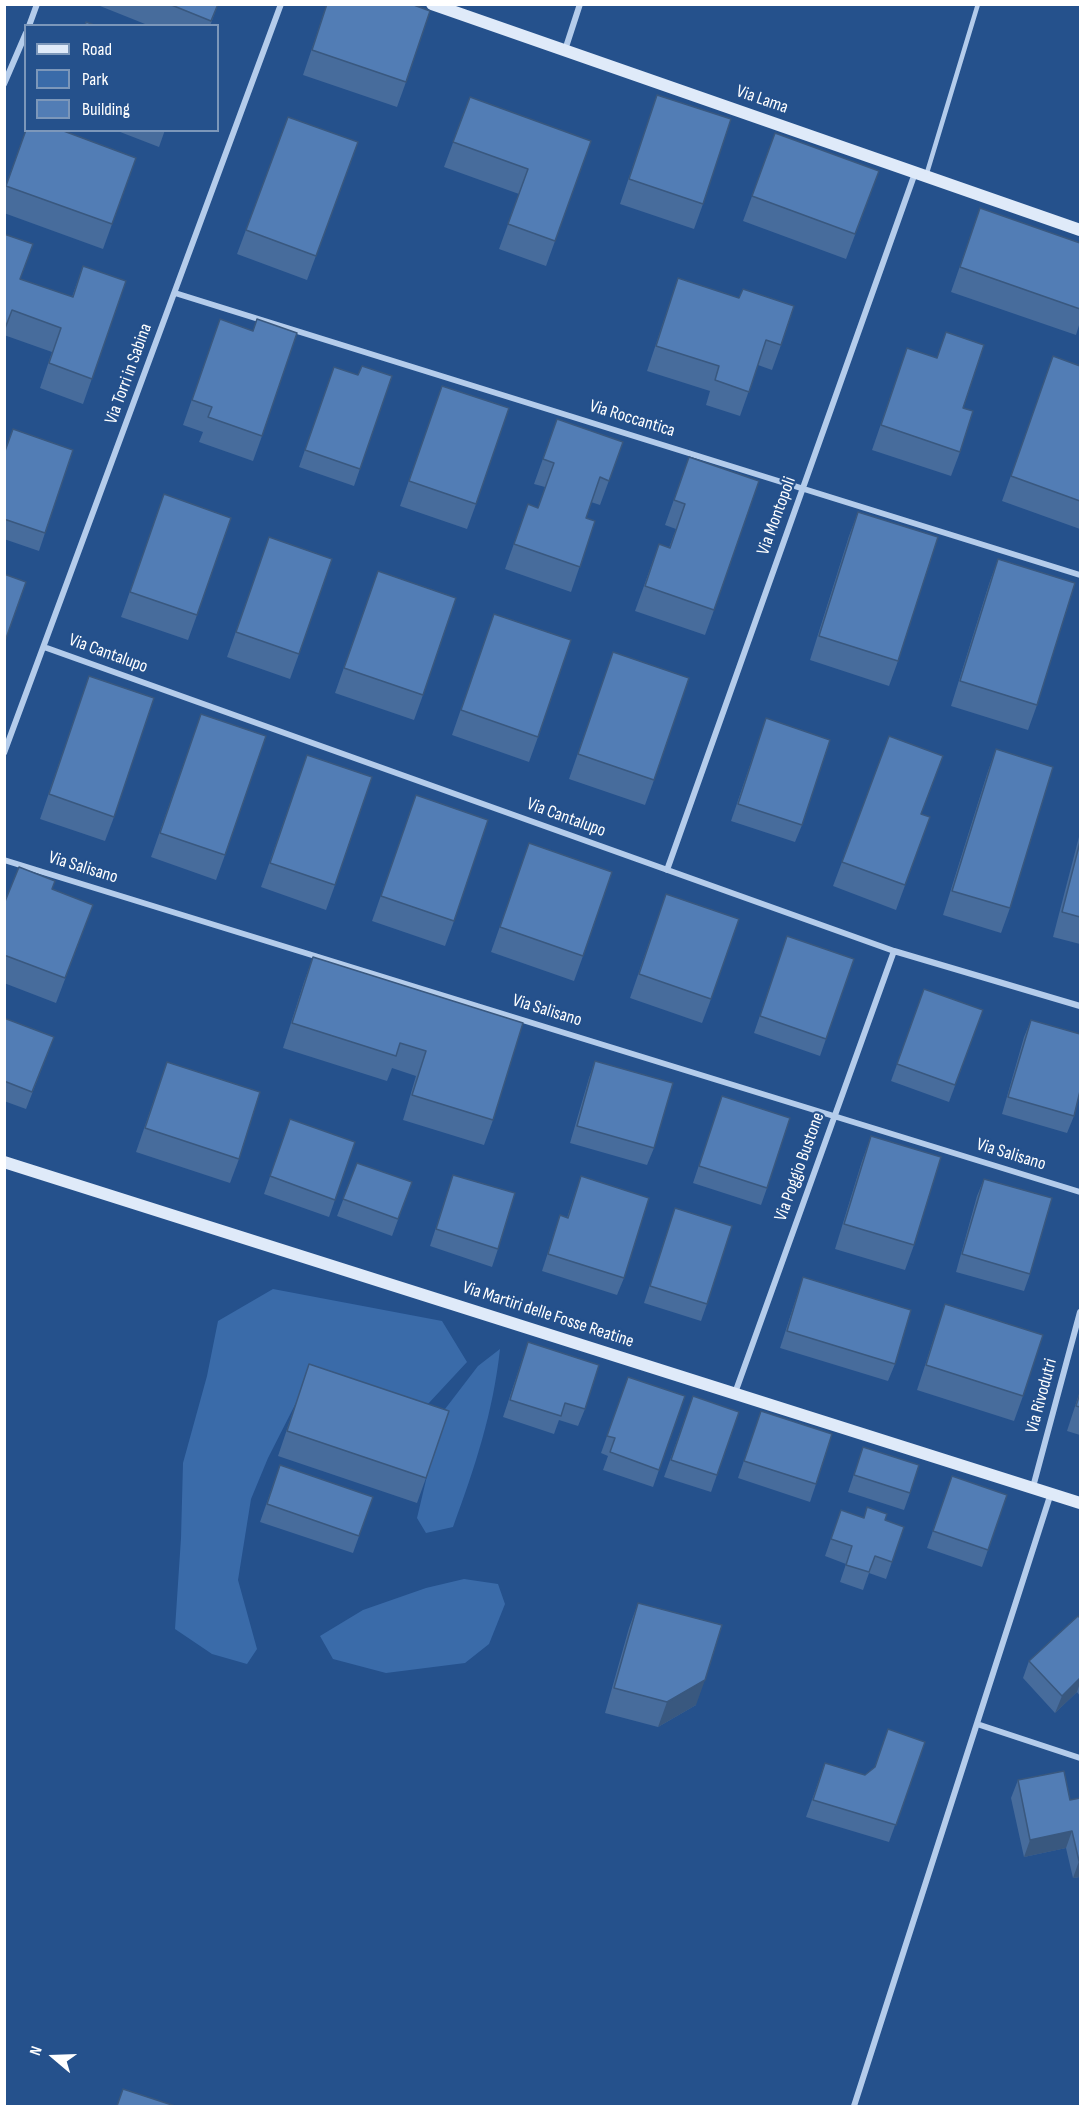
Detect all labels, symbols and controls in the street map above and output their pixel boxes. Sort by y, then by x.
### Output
legend [24,24,219,132]
text: Road [82,39,112,60]
text: Park [82,69,108,90]
street label: Via Lama [733,81,791,119]
text: Building [82,99,130,120]
street label: Via Torri in Sabina [101,321,157,427]
street label: Via Roccantica [587,396,677,442]
street label: Via Montopoli [753,474,801,558]
street label: Via Cantalupo [66,630,150,678]
street label: Via Cantalupo [524,794,608,842]
street label: Via Salisano [46,847,120,889]
street label: Via Salisano [510,990,584,1032]
street label: Via Poggio Bustone [770,1110,830,1224]
street label: Via Salisano [974,1134,1048,1176]
street label: Via Martiri delle Fosse Reatine [460,1277,636,1353]
street label: Via Rivodutri [1022,1356,1062,1436]
north arrow [24,2027,84,2087]
text: N [26,2044,47,2058]

